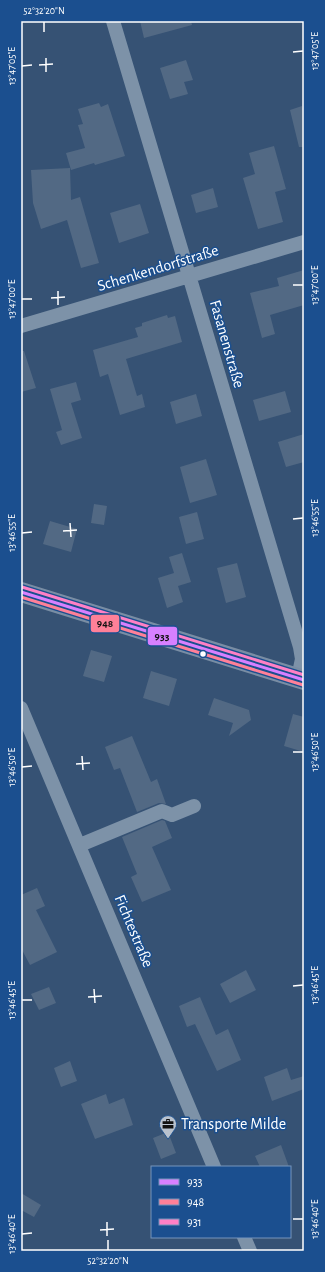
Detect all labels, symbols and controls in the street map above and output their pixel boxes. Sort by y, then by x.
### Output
text: 52°32'20"N [23,6,65,16]
text: 13°47'05"E [310,32,320,70]
text: 13°47'05"E [7,47,17,85]
street label: Schenkendorfstraße [96,242,220,294]
text: 13°47'00"E [310,265,320,305]
text: 13°47'00"E [7,279,17,319]
street label: Fasanenstraße [207,298,247,390]
text: 13°46'55"E [310,499,320,537]
text: 13°46'55"E [7,514,17,552]
line badge: 948 [90,614,120,633]
text: 948 [97,618,113,629]
line badge: 933 [147,626,178,646]
text: 933 [155,631,170,642]
unlabelled marker [198,649,208,659]
text: 13°46'50"E [310,732,320,771]
text: 13°46'50"E [7,747,17,786]
street label: Fichtestraße [112,892,156,970]
text: 13°46'45"E [310,966,320,1004]
text: 13°46'45"E [7,981,17,1019]
office icon: Transporte Milde [158,1114,178,1139]
place label: Transporte Milde [181,1116,286,1132]
legend [151,1166,291,1238]
text: 933 [187,1176,203,1188]
text: 948 [187,1196,204,1208]
text: 13°46'40"E [310,1199,320,1239]
text: 13°46'40"E [7,1214,17,1254]
text: 931 [187,1216,202,1228]
text: 52°32'20"N [87,1256,129,1266]

